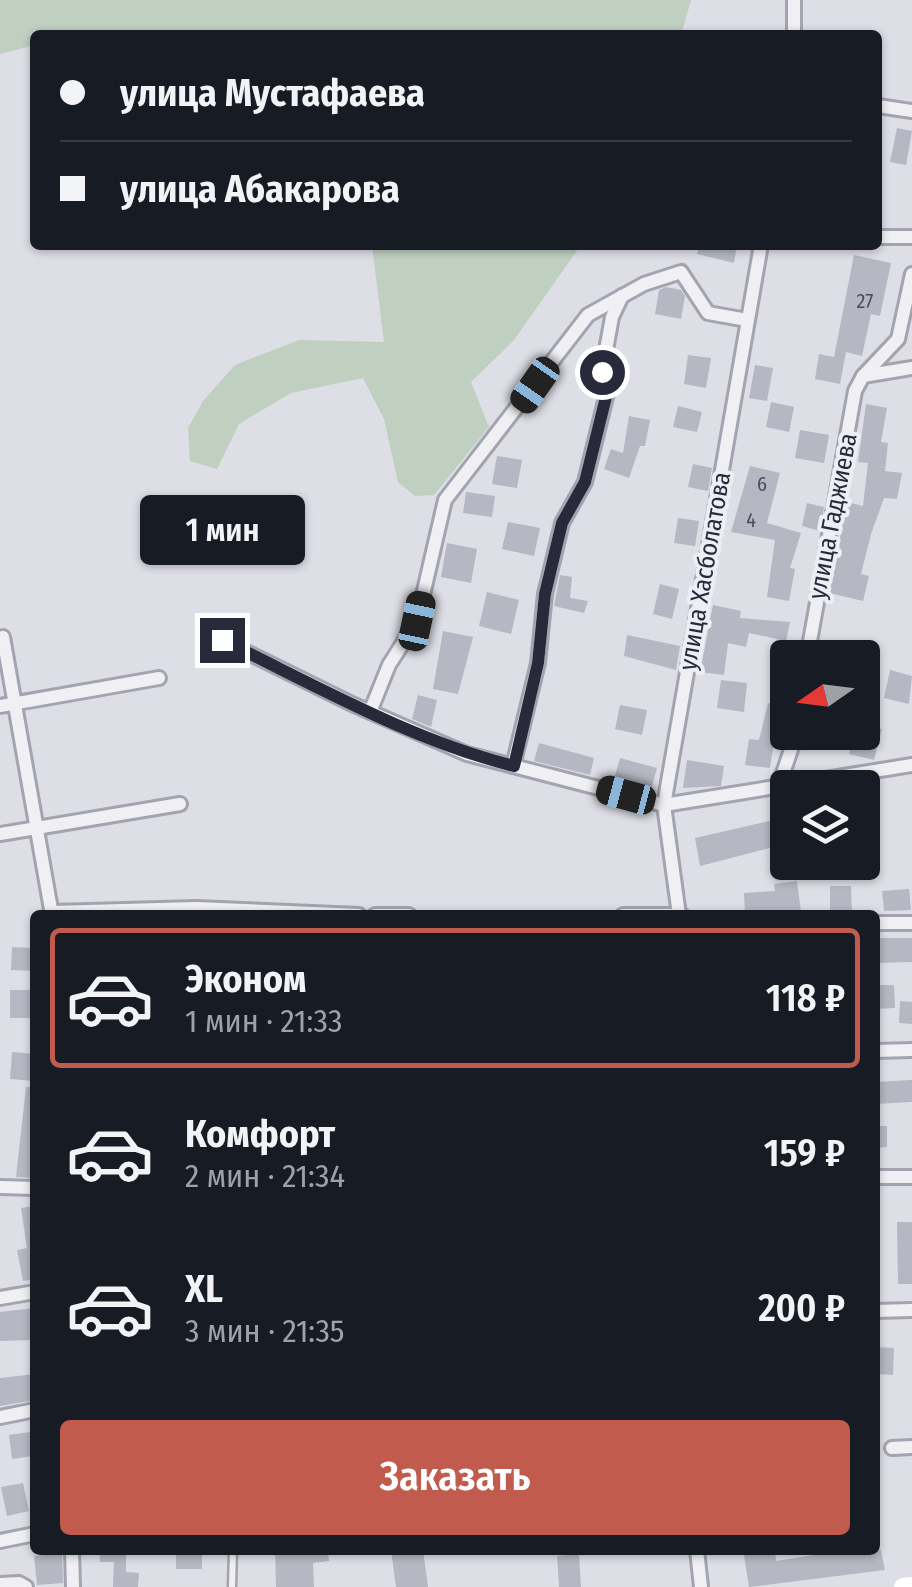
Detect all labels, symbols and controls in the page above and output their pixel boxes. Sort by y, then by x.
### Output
text: улица Мустафаева [120,70,425,116]
text: улица Абакарова [120,166,400,212]
house number: 27 [857,289,873,313]
route start [580,350,625,395]
car [506,352,564,418]
street label: улица Гаджиева [802,431,864,602]
street label: улица Хасболатова [673,470,737,673]
house number: 6 [757,472,767,496]
callout: 1 мин [140,495,304,565]
house number: 4 [746,508,756,532]
text: 1 мин [185,511,260,549]
car [396,589,438,653]
route end [200,618,245,663]
north arrow [770,640,880,750]
map controls [770,640,880,880]
button: layers [770,770,880,880]
car [593,773,659,817]
icon: car [65,953,155,1043]
text: Эконом [185,956,306,1002]
text: 118 ₽ [766,975,845,1021]
text: 1 мин · 21:33 [185,1002,342,1040]
icon: car [65,1108,155,1198]
text: Комфорт [185,1111,335,1157]
text: 159 ₽ [764,1130,845,1176]
text: 2 мин · 21:34 [185,1157,345,1195]
icon: car [65,1263,155,1353]
text: XL [185,1266,223,1312]
text: 200 ₽ [758,1285,845,1331]
text: 3 мин · 21:35 [185,1312,345,1350]
button: Заказать [60,1420,850,1535]

